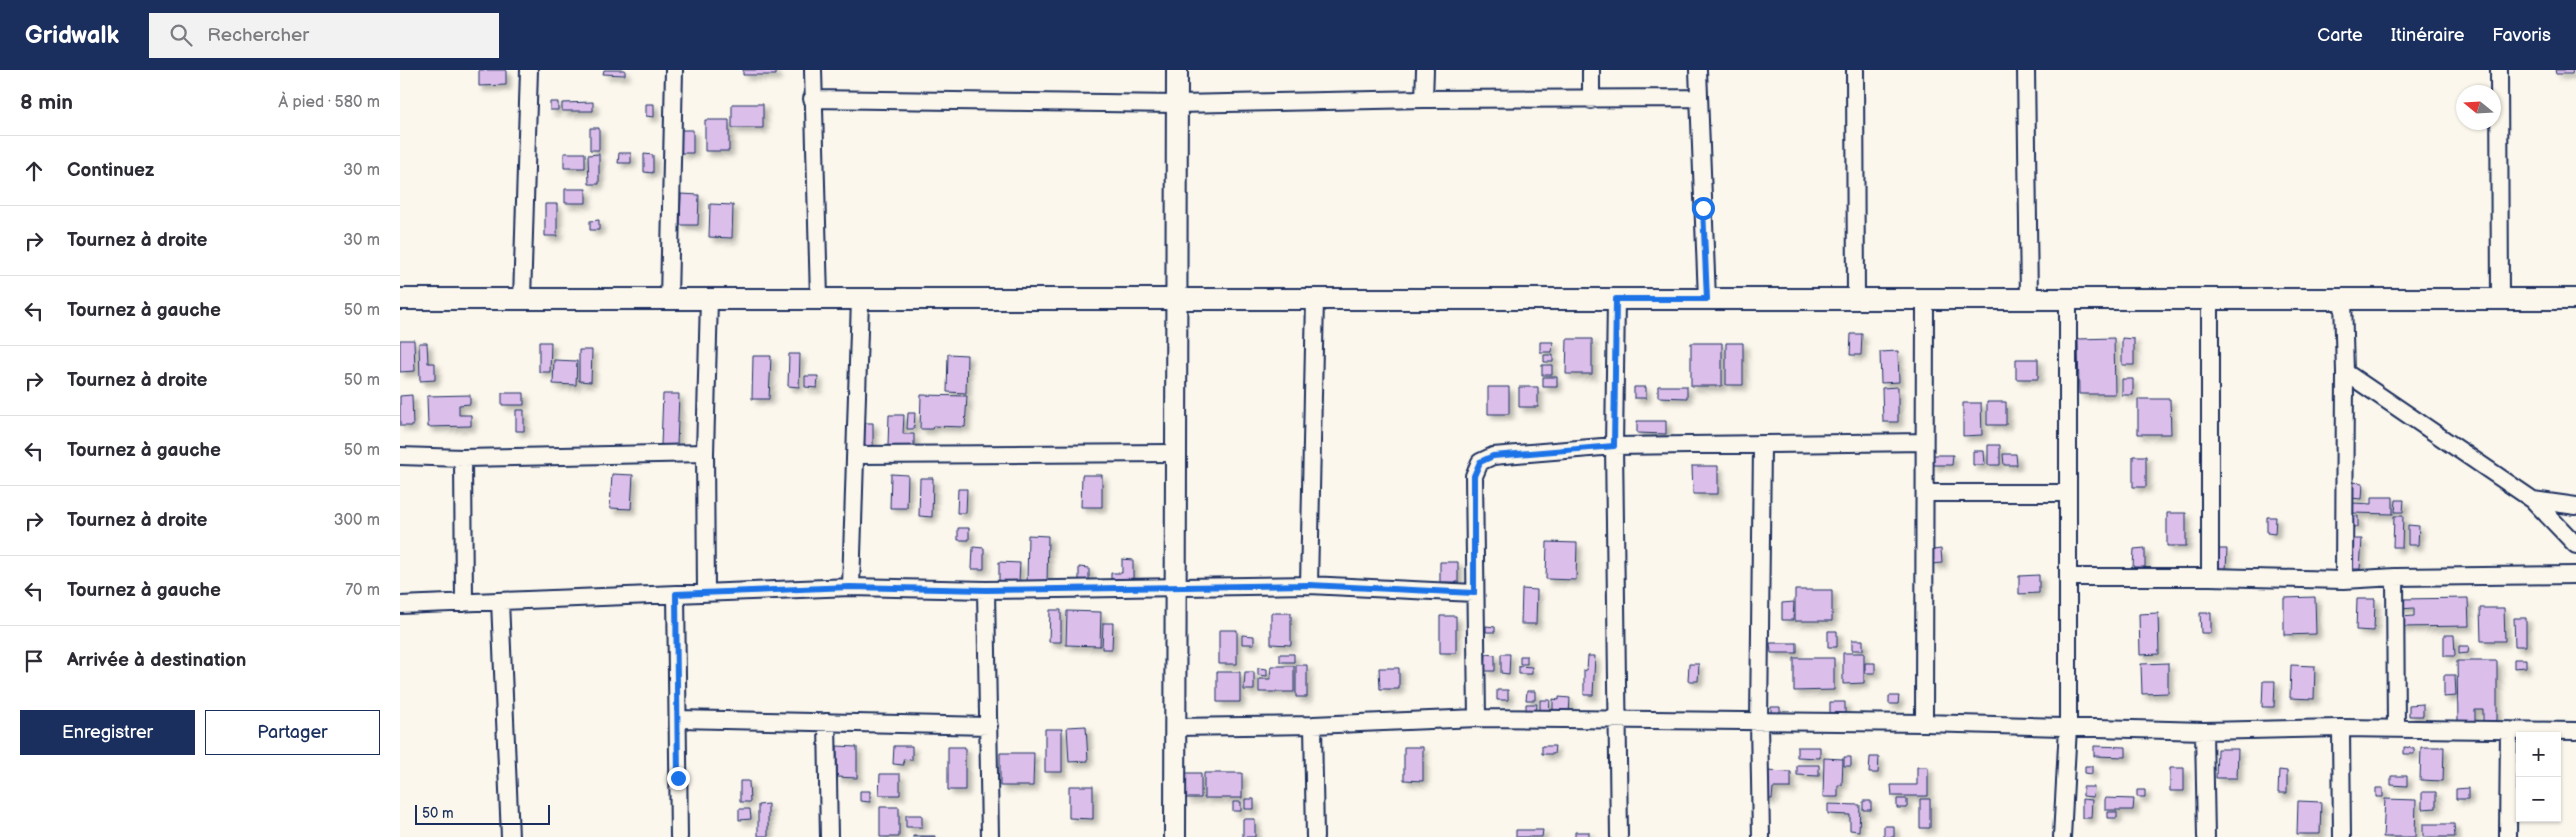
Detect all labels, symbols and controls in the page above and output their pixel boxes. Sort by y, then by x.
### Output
search box [149,13,499,58]
text: Gridwalk [25,21,119,50]
icon: search [167,21,195,49]
text: Rechercher [207,24,309,47]
text: Carte [2317,25,2363,46]
text: Itinéraire [2391,25,2464,46]
text: Favoris [2492,25,2551,46]
north arrow [2456,85,2501,130]
text: 8 min [20,90,73,115]
text: À pied · 580 m [278,93,380,112]
icon: ahead [20,157,48,185]
text: Continuez [67,159,154,182]
text: 30 m [343,161,380,180]
route start [1692,197,1715,220]
icon: right [20,227,48,255]
text: Tournez à droite [67,229,208,252]
text: 30 m [343,231,380,250]
icon: left [20,297,48,325]
text: Tournez à gauche [67,299,221,322]
text: 50 m [344,301,380,320]
icon: right [20,367,48,395]
text: Tournez à droite [67,369,208,392]
text: 50 m [344,371,380,390]
icon: left [20,437,48,465]
text: Tournez à gauche [67,439,221,462]
text: 50 m [344,441,380,460]
icon: right [20,507,48,535]
text: Tournez à droite [67,509,208,532]
text: 300 m [334,511,380,530]
icon: left [20,577,48,605]
text: Tournez à gauche [67,579,221,602]
text: 70 m [345,581,380,600]
icon: arrive [20,647,48,675]
text: Arrivée à destination [67,649,246,672]
button: Enregistrer [20,710,195,755]
button: Partager [205,710,380,755]
map controls [2516,732,2561,822]
button: + [2516,732,2561,777]
route end [667,767,690,790]
button: − [2516,777,2561,822]
scale bar [415,802,550,825]
text: 50 m [422,805,454,822]

